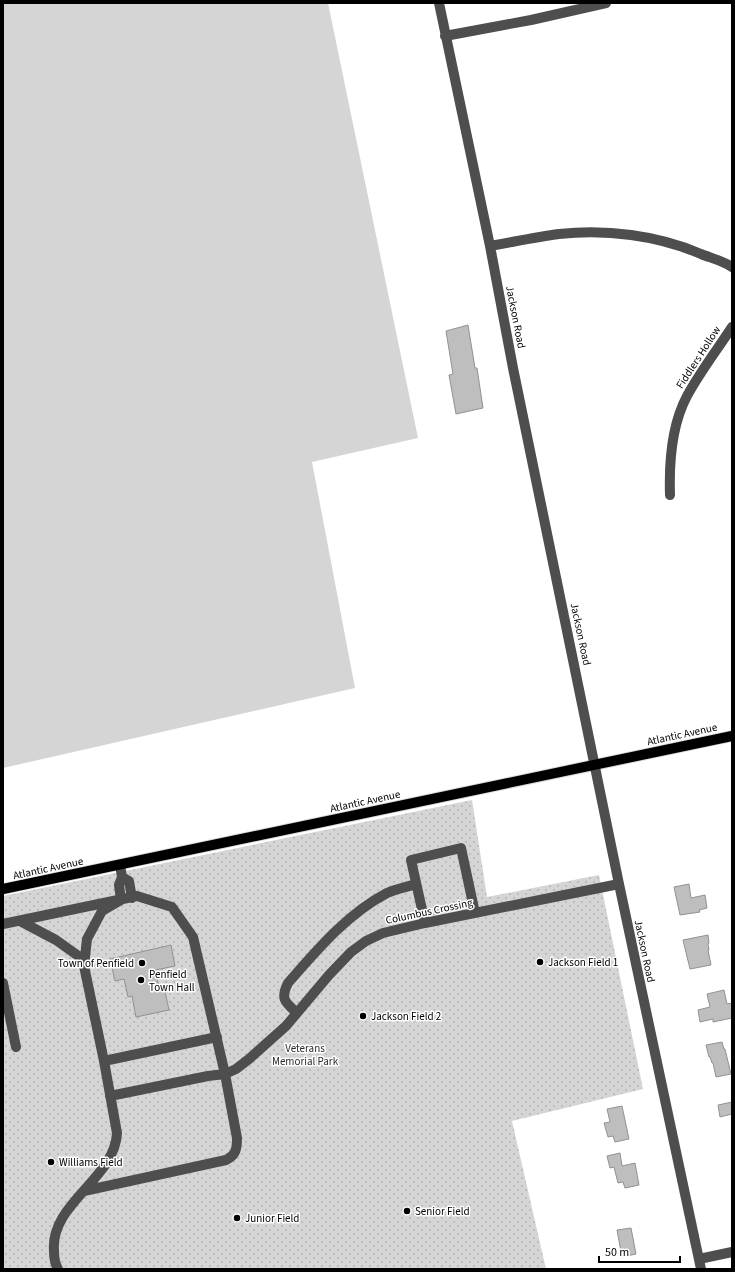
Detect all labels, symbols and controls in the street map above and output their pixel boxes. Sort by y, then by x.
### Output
street label: Jackson Road [502,284,529,350]
street label: Fiddlers Hollow [673,323,724,391]
street label: Jackson Road [567,601,594,667]
street label: Atlantic Avenue [646,720,719,749]
street label: Atlantic Avenue [329,787,402,816]
street label: Atlantic Avenue [12,854,85,883]
street label: Columbus Crossing [384,895,474,928]
street label: Jackson Road [631,918,658,984]
place label: Jackson Field 1 [548,955,618,970]
place label: Town of Penfield [58,956,134,971]
marker: Jackson Field 1 [535,957,545,967]
marker: Town of Penfield [137,958,147,968]
place label: Penfield Town Hall [149,967,195,995]
marker: Penfield Town Hall [136,975,146,985]
place label: Jackson Field 2 [371,1009,441,1024]
marker: Jackson Field 2 [358,1011,368,1021]
park label: Veterans Memorial Park [272,1041,339,1069]
place label: Williams Field [59,1155,123,1170]
marker: Williams Field [46,1157,56,1167]
place label: Senior Field [415,1204,470,1219]
marker: Senior Field [402,1206,412,1216]
place label: Junior Field [245,1211,299,1226]
marker: Junior Field [232,1213,242,1223]
scale bar [599,1238,680,1264]
text: 50 m [605,1244,629,1261]

